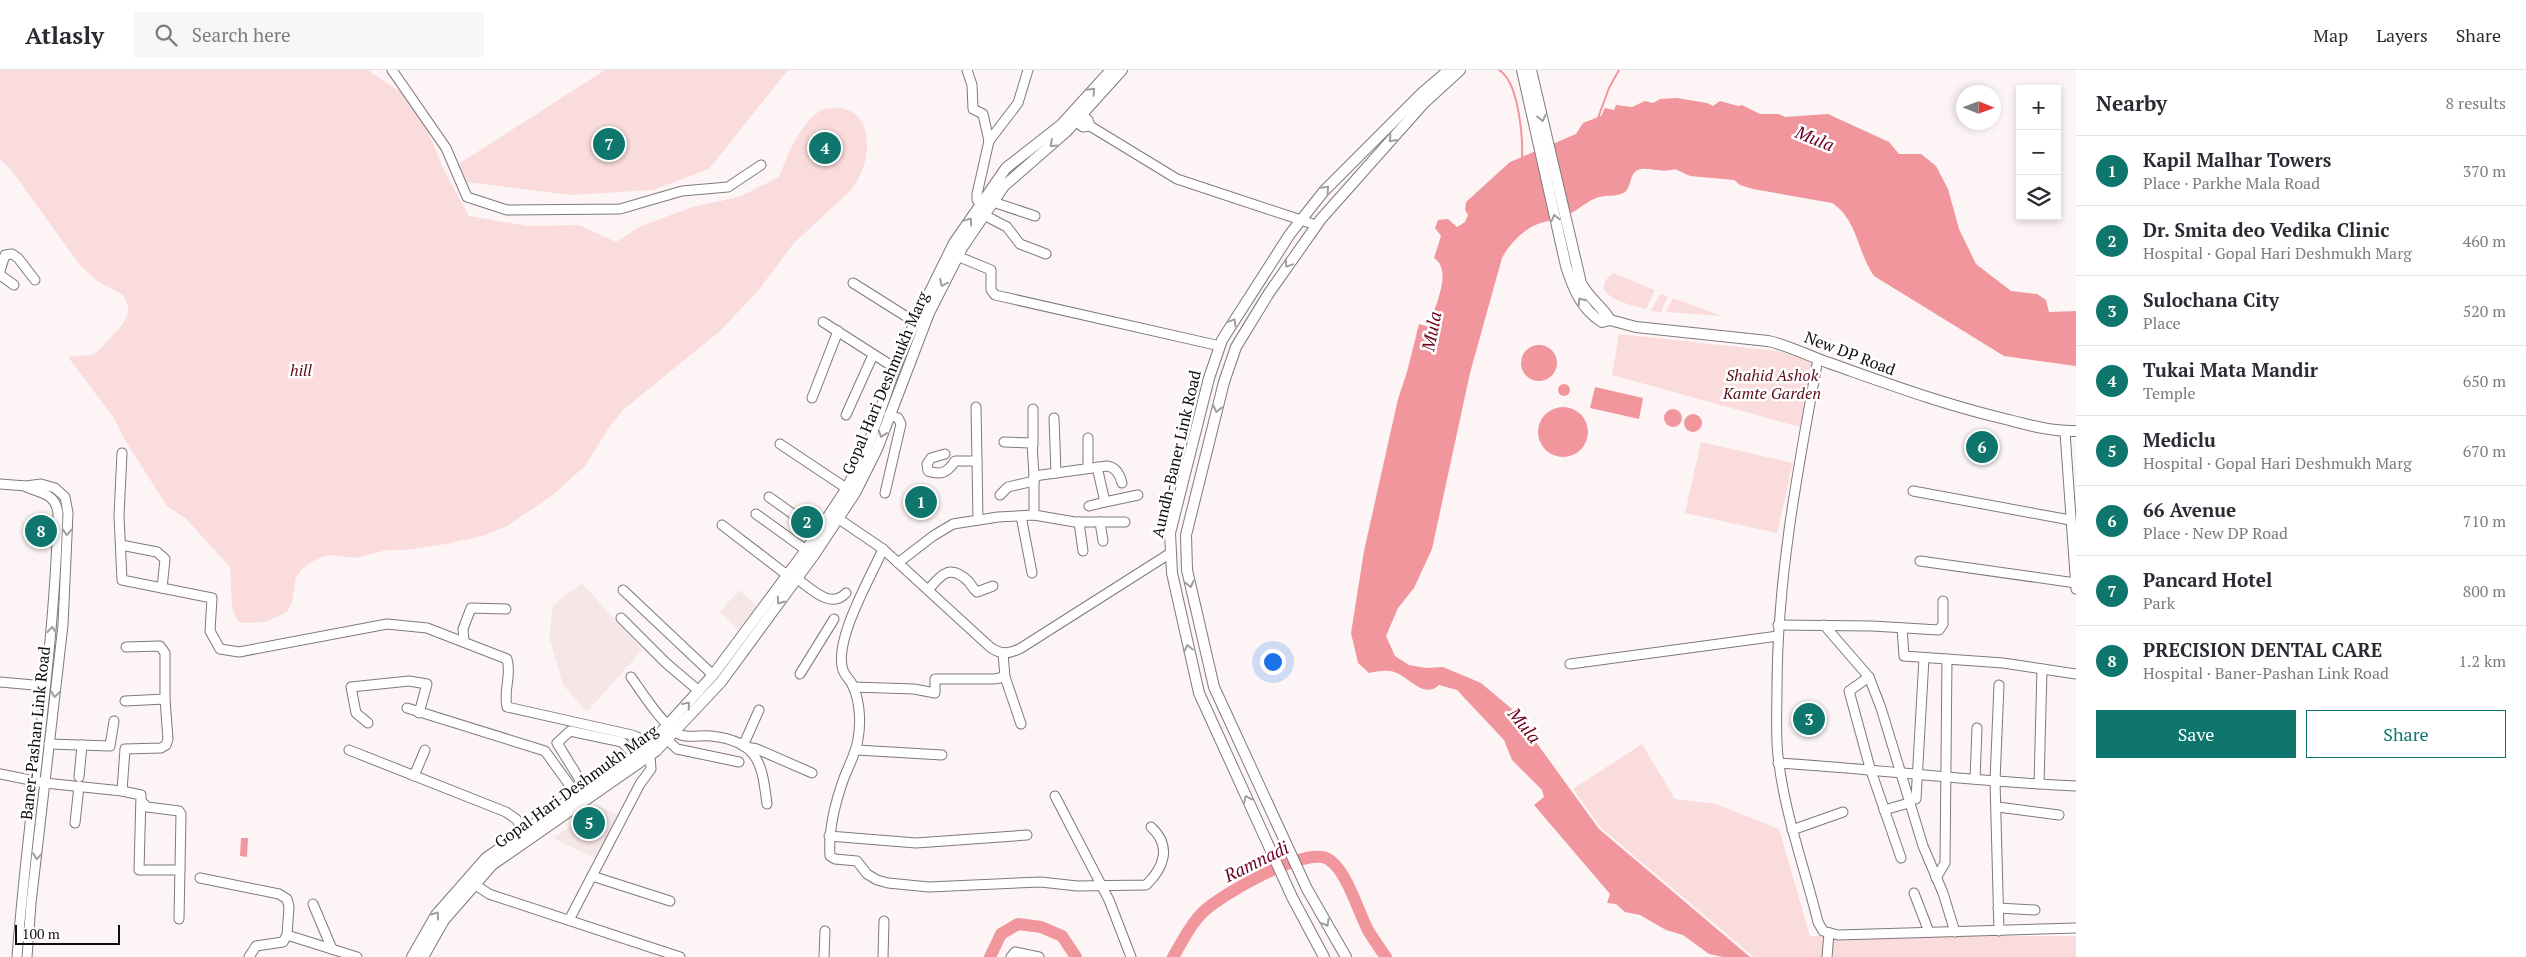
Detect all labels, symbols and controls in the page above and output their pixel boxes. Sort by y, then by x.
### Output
search box [134,12,484,57]
text: Atlasly [25,19,104,51]
icon: search [152,21,180,49]
text: Search here [192,22,291,47]
text: Map [2313,23,2348,47]
text: Layers [2376,23,2428,47]
text: Share [2456,23,2501,47]
north arrow [1956,85,2001,130]
map controls [2016,85,2061,220]
button: + [2016,85,2061,130]
one-way arrow [1086,88,1095,97]
text: Nearby [2096,89,2167,117]
text: 8 results [2446,92,2506,114]
one-way arrow [1536,113,1547,122]
water label: Mula [1791,119,1838,157]
pin: 7 [593,125,625,163]
pin: 4 [809,129,841,167]
button: − [2016,130,2061,175]
one-way arrow [1388,133,1397,142]
one-way arrow [1050,138,1059,147]
text: Kapil Malhar Towers [2143,147,2331,172]
text: 1 [2107,160,2117,182]
text: 370 m [2463,160,2506,182]
text: Place · Parkhe Mala Road [2143,172,2320,194]
button: layers [2016,175,2061,220]
one-way arrow [1320,186,1329,195]
one-way arrow [1550,214,1561,223]
one-way arrow [963,217,972,226]
text: Dr. Smita deo Vedika Clinic [2143,217,2389,242]
text: 2 [2107,230,2117,252]
text: 460 m [2463,230,2506,252]
text: Hospital · Gopal Hari Deshmukh Marg [2143,242,2412,264]
one-way arrow [1285,258,1294,268]
one-way arrow [939,278,949,287]
street label: Gopal Hari Deshmukh Marg [836,287,934,478]
text: Sulochana City [2143,287,2279,312]
one-way arrow [1578,297,1587,307]
text: 3 [2107,300,2117,322]
text: 520 m [2463,300,2506,322]
water label: Mula [1415,309,1447,354]
text: Place [2143,312,2181,334]
one-way arrow [1226,319,1236,328]
street label: New DP Road [1801,326,1899,380]
text: Tukai Mata Mandir [2143,357,2318,382]
park label: hill [290,359,313,381]
park label: Shahid Ashok Kamte Garden [1722,364,1821,404]
street label: Aundh-Baner Link Road [1146,368,1206,540]
text: 4 [2107,370,2117,392]
text: 650 m [2463,370,2506,392]
text: Temple [2143,382,2196,404]
one-way arrow [1212,404,1223,413]
text: Mediclu [2143,427,2216,452]
pin: 6 [1966,428,1998,466]
one-way arrow [878,429,888,437]
text: 5 [2107,440,2117,462]
text: 670 m [2463,440,2506,462]
text: Hospital · Gopal Hari Deshmukh Marg [2143,452,2412,474]
pin: 1 [905,483,937,521]
text: 66 Avenue [2143,497,2236,522]
pin: 2 [791,503,823,541]
text: 6 [2107,510,2117,532]
text: 710 m [2463,510,2506,532]
pin: 8 [25,512,57,550]
text: Place · New DP Road [2143,522,2288,544]
one-way arrow [62,529,73,537]
text: Pancard Hotel [2143,567,2272,592]
one-way arrow [1184,580,1195,589]
text: 7 [2107,580,2117,602]
text: 800 m [2463,580,2506,602]
text: Park [2143,592,2175,614]
one-way arrow [777,595,785,604]
one-way arrow [46,626,57,634]
text: PRECISION DENTAL CARE [2143,637,2382,662]
one-way arrow [1184,643,1194,652]
street label: Baner-Pashan Link Road [15,645,55,821]
your location [1260,649,1286,675]
text: 8 [2107,650,2117,672]
text: 1.2 km [2459,650,2506,672]
text: Hospital · Baner-Pashan Link Road [2143,662,2389,684]
one-way arrow [50,691,61,699]
pin: 3 [1793,700,1825,738]
water label: Mula [1503,701,1547,748]
one-way arrow [681,702,689,711]
button: Save [2096,710,2296,758]
button: Share [2306,710,2506,758]
street label: Gopal Hari Deshmukh Marg [490,719,663,853]
one-way arrow [1243,795,1253,804]
pin: 5 [573,804,605,842]
water label: Ramnadi [1219,835,1292,887]
one-way arrow [32,852,43,860]
one-way arrow [430,911,439,921]
one-way arrow [1320,918,1330,927]
scale bar [15,922,120,945]
text: 100 m [22,924,60,943]

